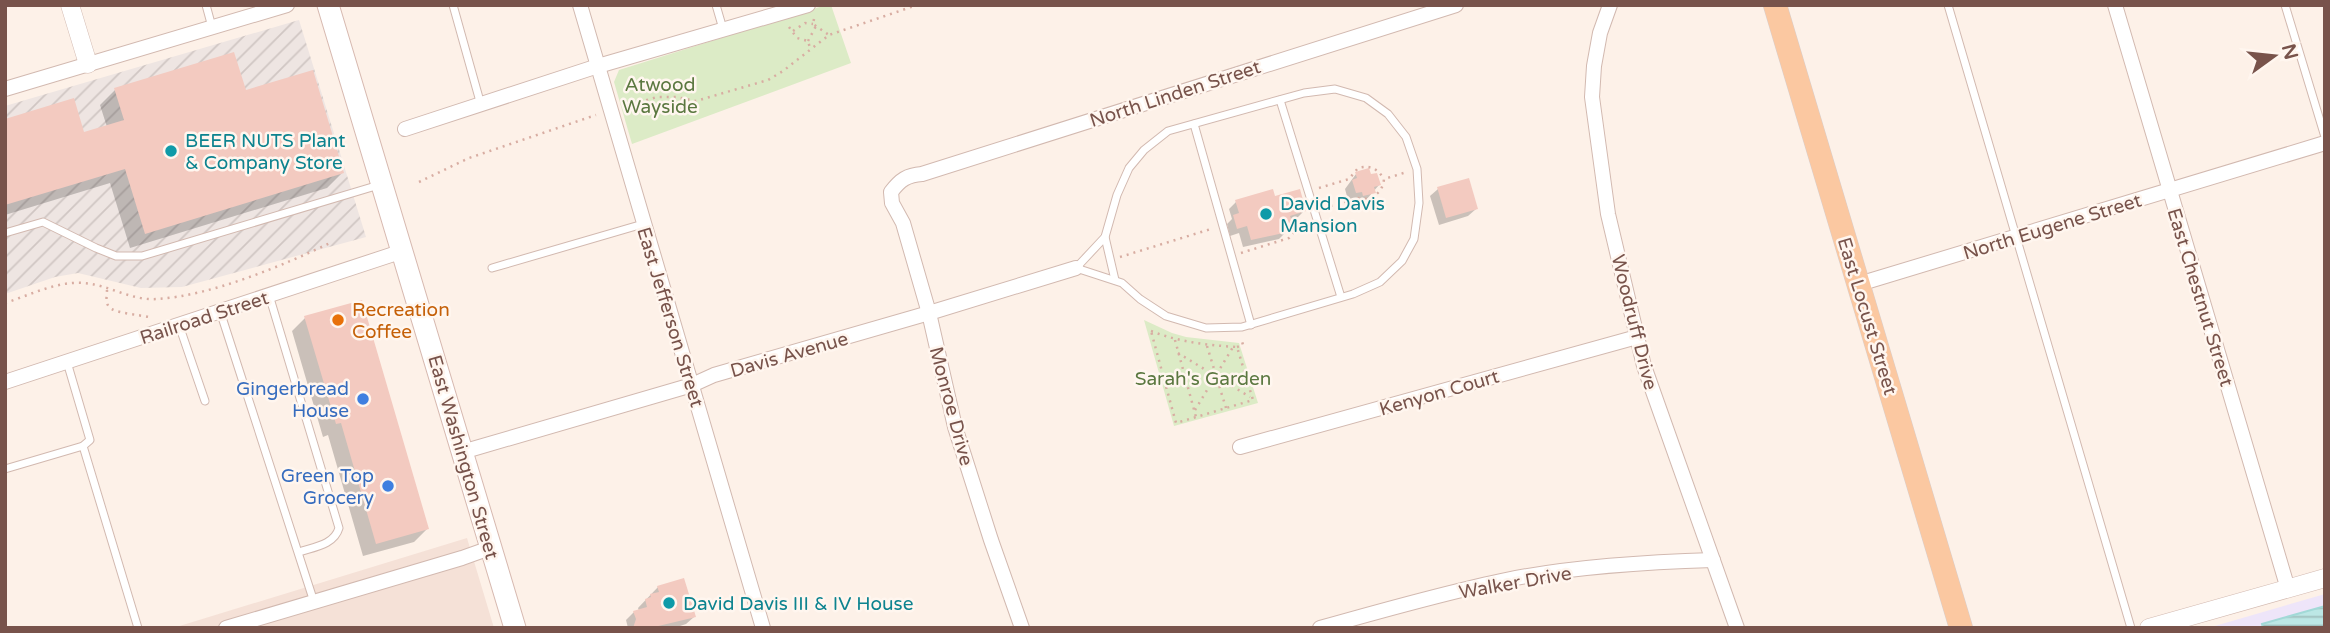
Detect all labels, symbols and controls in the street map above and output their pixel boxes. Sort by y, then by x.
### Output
north arrow [2239,21,2309,91]
text: N [2277,42,2302,62]
street label: North Linden Street [1087,56,1264,132]
park label: Atwood Wayside [622,74,698,118]
place label: BEER NUTS Plant & Company Store [185,130,345,174]
marker: BEER NUTS Plant & Company Store [163,143,179,159]
street label: North Eugene Street [1960,189,2144,265]
place label: David Davis Mansion [1280,193,1385,237]
street label: East Chestnut Street [2162,205,2238,389]
marker: David Davis Mansion [1258,206,1274,222]
street label: East Jefferson Street [632,225,708,410]
street label: East Locust Street [1833,235,1901,398]
street label: Woodruff Drive [1607,252,1661,392]
street label: Railroad Street [137,287,271,349]
place label: Recreation Coffee [352,299,450,343]
marker: Recreation Coffee [330,312,346,328]
street label: Davis Avenue [728,328,851,382]
street label: Monroe Drive [925,344,977,468]
street label: East Washington Street [423,353,503,562]
street label: Kenyon Court [1377,365,1502,421]
park label: Sarah's Garden [1135,368,1271,390]
place label: Gingerbread House [236,378,349,422]
marker: Gingerbread House [355,391,371,407]
place label: Green Top Grocery [281,465,374,509]
marker: Green Top Grocery [380,478,396,494]
street label: Walker Drive [1457,562,1573,604]
place label: David Davis III & IV House [683,593,913,615]
marker: David Davis III & IV House [661,595,677,611]

